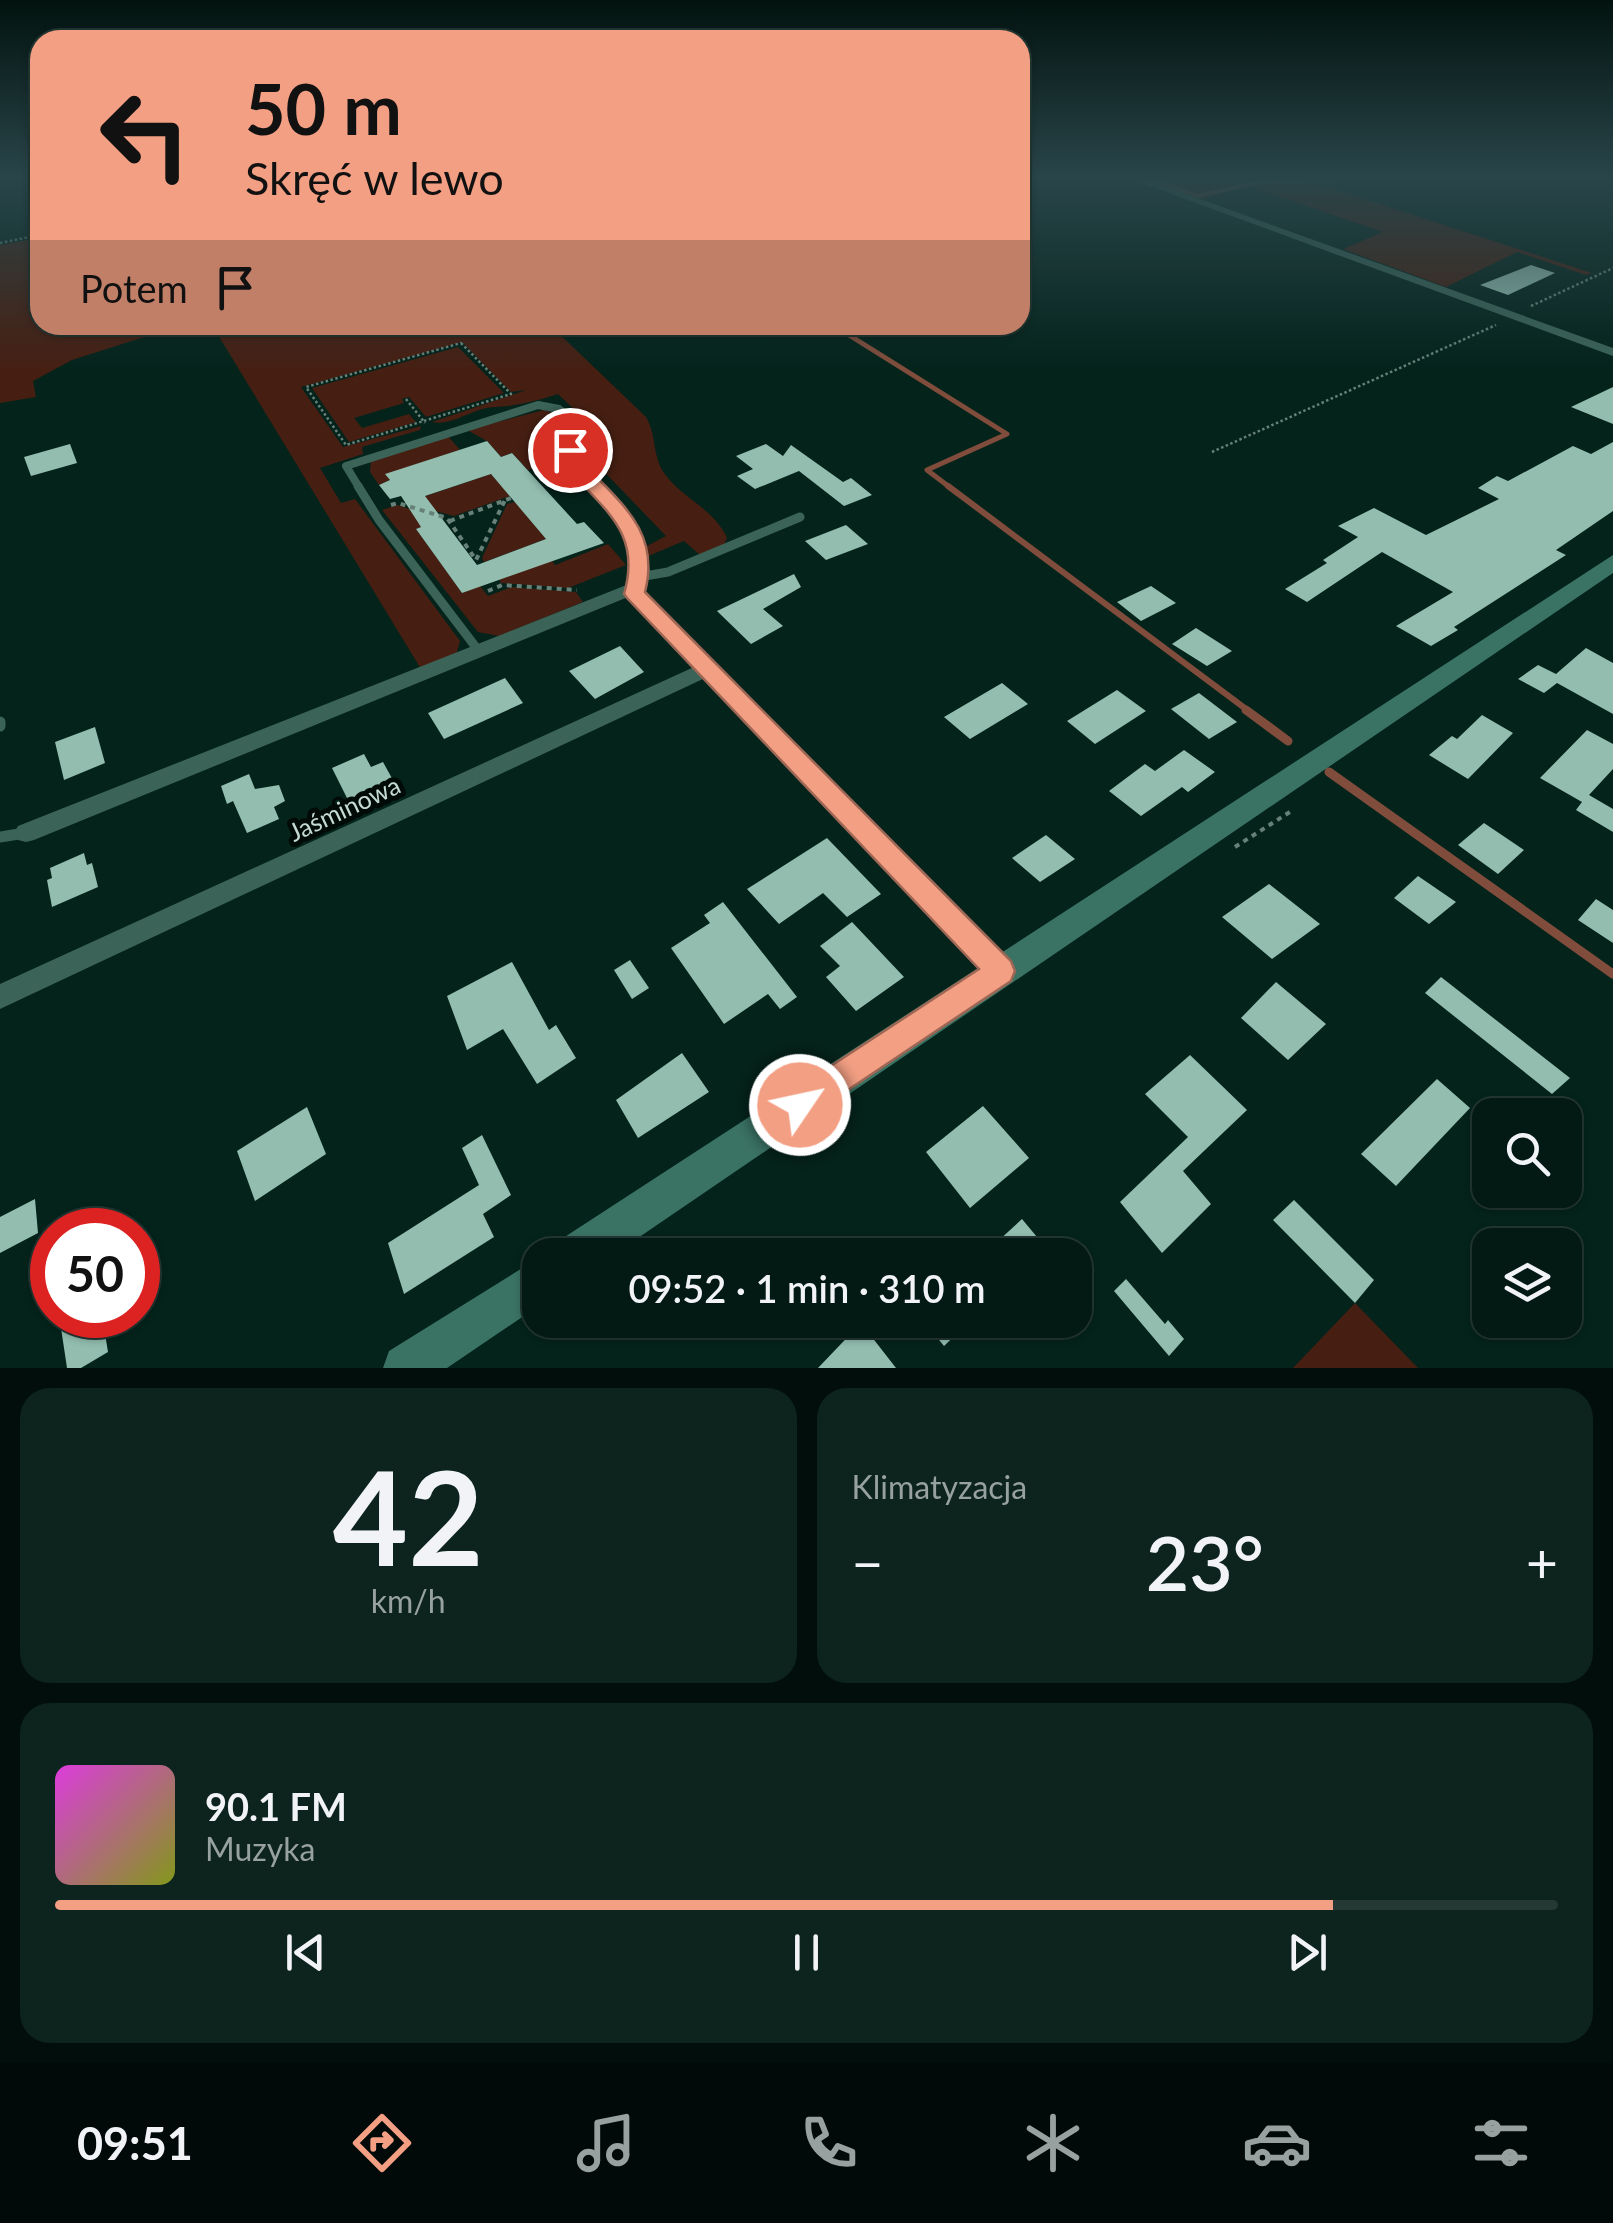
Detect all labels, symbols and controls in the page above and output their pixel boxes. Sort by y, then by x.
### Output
text: 50 m [245,66,402,150]
icon: left [80,70,210,200]
text: Skręć w lewo [245,151,504,205]
icon: arrive [208,260,263,315]
text: Potem [80,265,188,311]
pin [528,408,613,493]
icon: arrive [543,423,598,478]
street label: Jaśminowa [283,769,405,847]
position arrow [748,1053,852,1157]
map controls [1472,1098,1582,1338]
button: search [1472,1098,1582,1208]
speed limit sign: 50 [30,1208,160,1338]
button: layers [1472,1228,1582,1338]
text: 09:52 · 1 min · 310 m [629,1265,985,1311]
text: 42 [333,1438,484,1594]
text: Klimatyzacja [852,1467,1027,1506]
text: 23° [1146,1517,1264,1607]
text: − [852,1529,883,1595]
text: + [1526,1529,1558,1595]
text: km/h [371,1581,446,1620]
text: 90.1 FM [205,1783,347,1829]
text: Muzyka [205,1829,315,1868]
icon: previous [278,1925,333,1980]
icon: pause [779,1925,834,1980]
icon: next [1280,1925,1335,1980]
icon: directions [347,2108,417,2178]
icon: music [571,2108,641,2178]
icon: phone [794,2108,864,2178]
icon: climate [1018,2108,1088,2178]
icon: car [1242,2108,1312,2178]
icon: filters [1466,2108,1536,2178]
text: 09:51 [77,2116,193,2170]

